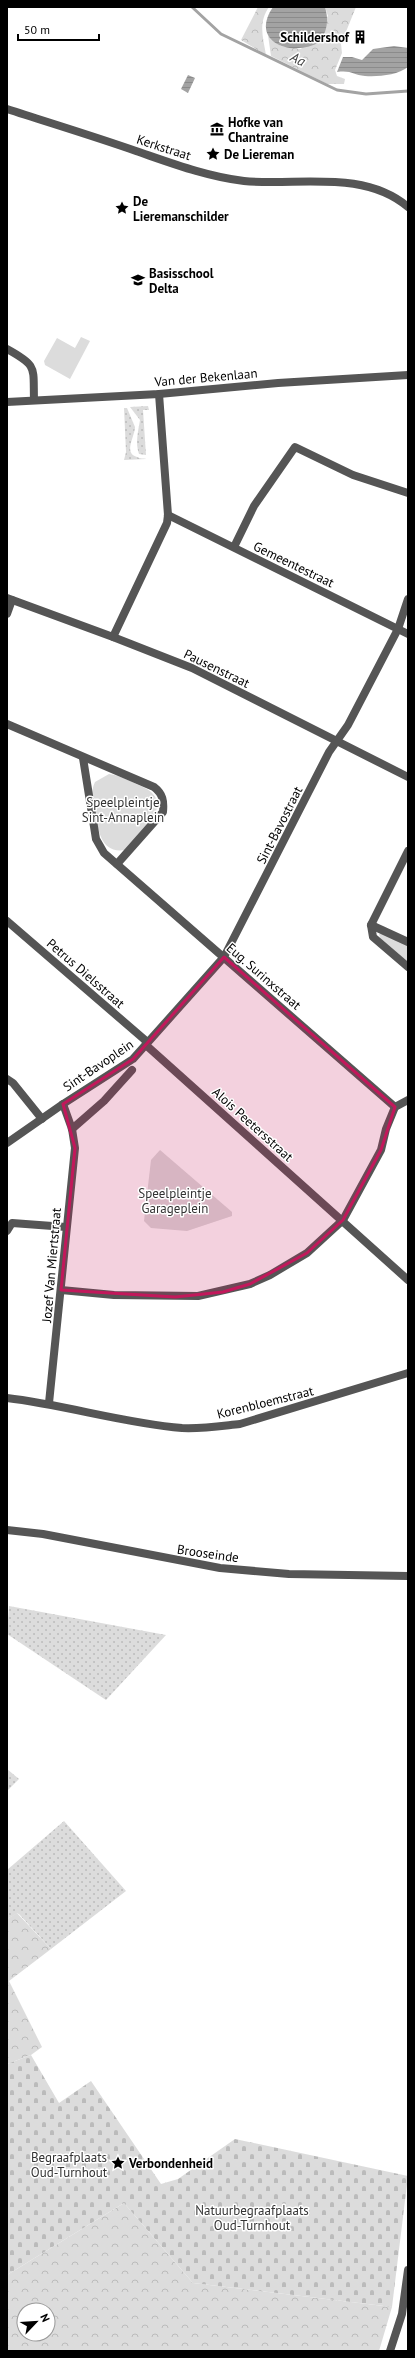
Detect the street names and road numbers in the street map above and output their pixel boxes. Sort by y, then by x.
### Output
street label: Kerkstraat [135,131,194,164]
street label: Van der Bekenlaan [153,365,258,391]
street label: Gemeentestraat [251,538,337,592]
street label: Pausenstraat [181,645,253,692]
street label: Sint-Bavostraat [253,783,307,867]
street label: Petrus Dielsstraat [43,935,129,1012]
street label: Eug. Surinxstraat [223,939,305,1014]
street label: Sint-Bavoplein [60,1036,137,1095]
street label: Alois Peetersstraat [209,1084,297,1166]
street label: Jozef Van Miertstraat [38,1206,65,1324]
street label: Korenbloemstraat [215,1382,316,1423]
street label: Brooseinde [176,1541,240,1566]

